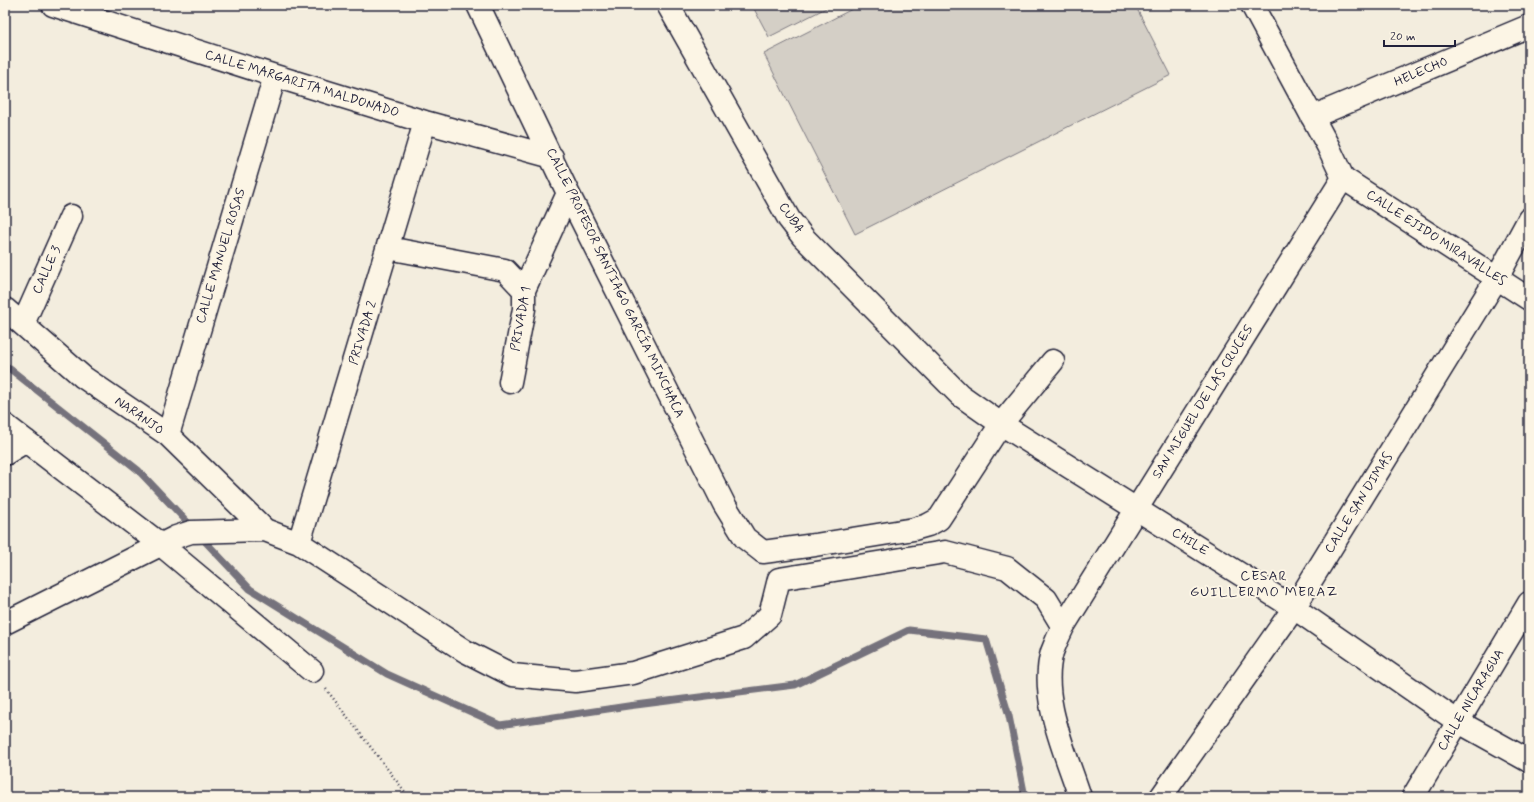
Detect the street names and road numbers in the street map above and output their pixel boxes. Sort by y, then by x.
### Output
street label: CALLE MARGARITA MALDONADO [203,46,401,122]
street label: HELECHO [1391,53,1451,91]
street label: CALLE PROFESOR SANTIAGO GARCÍA MINCHACA [542,145,689,421]
street label: CALLE MANUEL ROSAS [192,186,250,326]
street label: CALLE EJIDO MIRAVALLES [1363,186,1510,290]
street label: CUBA [774,199,808,237]
street label: CALLE 3 [29,243,65,297]
street label: PRIVADA 1 [507,285,535,353]
street label: PRIVADA 2 [345,298,381,367]
street label: SAN MIGUEL DE LAS CRUCES [1149,321,1258,482]
street label: NARANJO [111,393,167,439]
street label: CALLE SAN DIMAS [1321,449,1397,557]
street label: CHILE [1168,524,1212,560]
street label: CALLE NICARAGUA [1434,646,1508,754]

